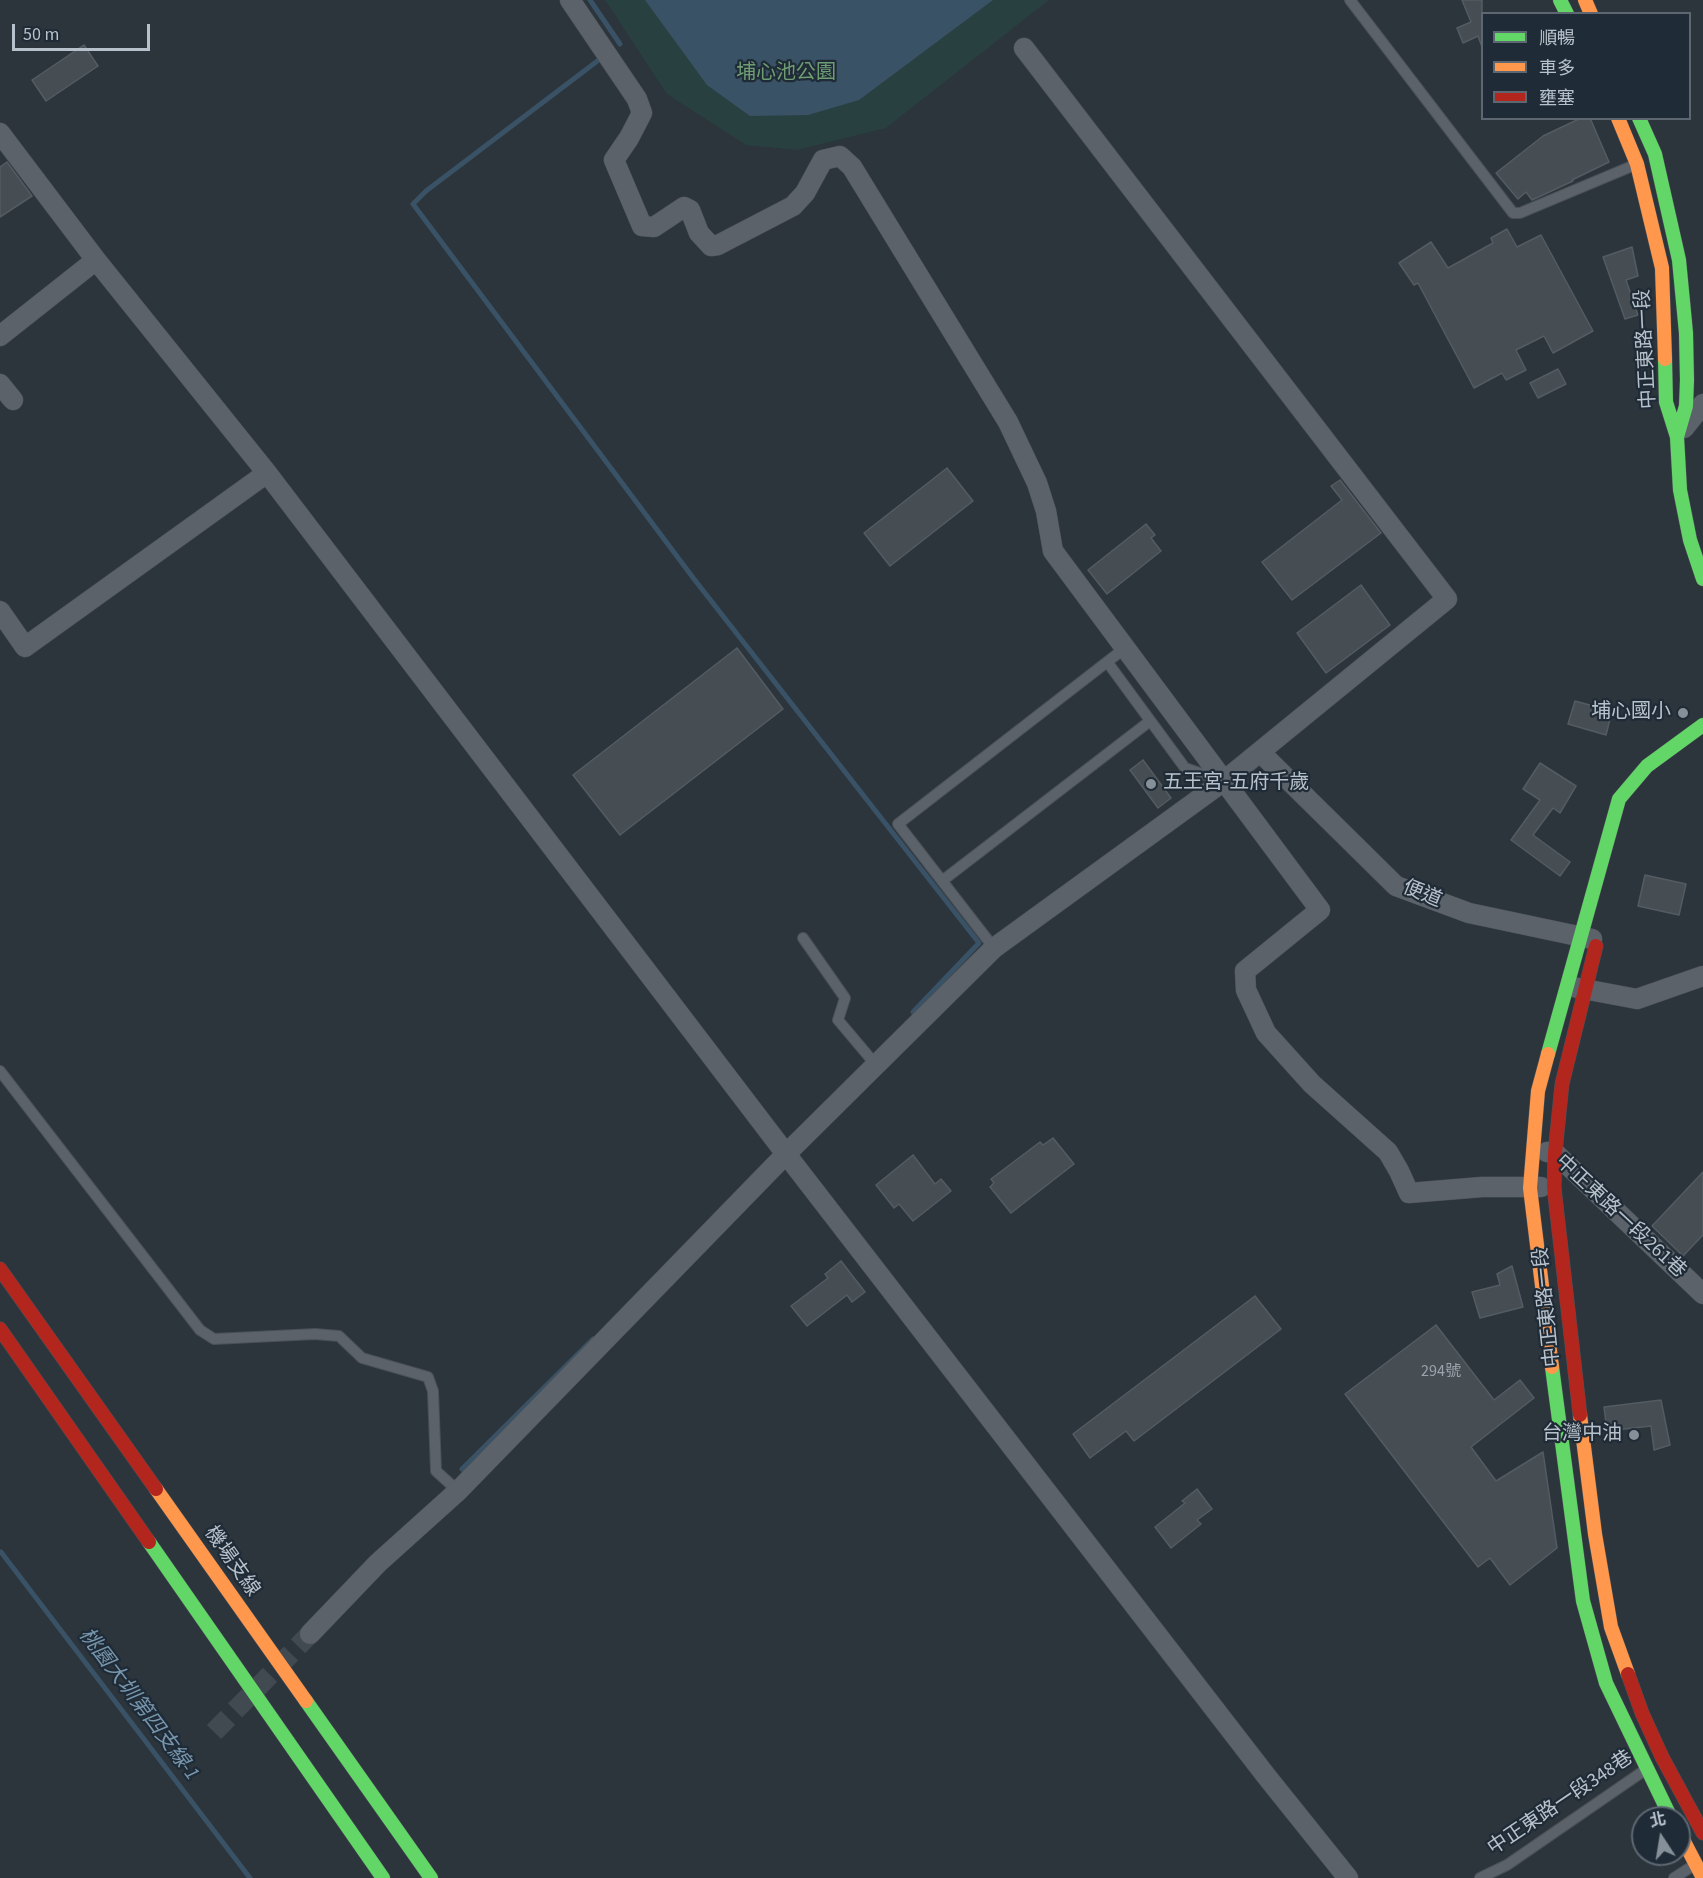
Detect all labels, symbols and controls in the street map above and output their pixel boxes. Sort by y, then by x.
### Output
scale bar [15,12,153,50]
legend [1481,12,1691,120]
text: 50 m [23,22,59,47]
text: 順暢 [1539,26,1575,51]
text: 車多 [1539,56,1575,81]
park label: 埔心池公園 [736,62,836,86]
text: 壅塞 [1539,86,1575,111]
street label: 中正東路一段 [1632,288,1662,410]
place label: 埔心國小 [1591,701,1671,725]
marker: 埔心國小 [1676,706,1690,720]
place label: 五王宮-五府千歲 [1163,772,1309,796]
marker: 五王宮-五府千歲 [1144,777,1158,791]
street label: 便道 [1399,876,1445,914]
street label: 中正東路一段261巷 [1550,1150,1690,1284]
street label: 中正東路一段 [1530,1246,1566,1368]
house number: 294號 [1421,1362,1461,1382]
place label: 台灣中油 [1542,1423,1622,1447]
marker: 台灣中油 [1627,1428,1641,1442]
street label: 機場支線 [198,1522,264,1602]
water label: 桃園大圳第四支線-1 [72,1624,204,1786]
street label: 中正東路一段348巷 [1484,1747,1638,1861]
north arrow [1631,1806,1691,1866]
text: 北 [1648,1808,1668,1833]

